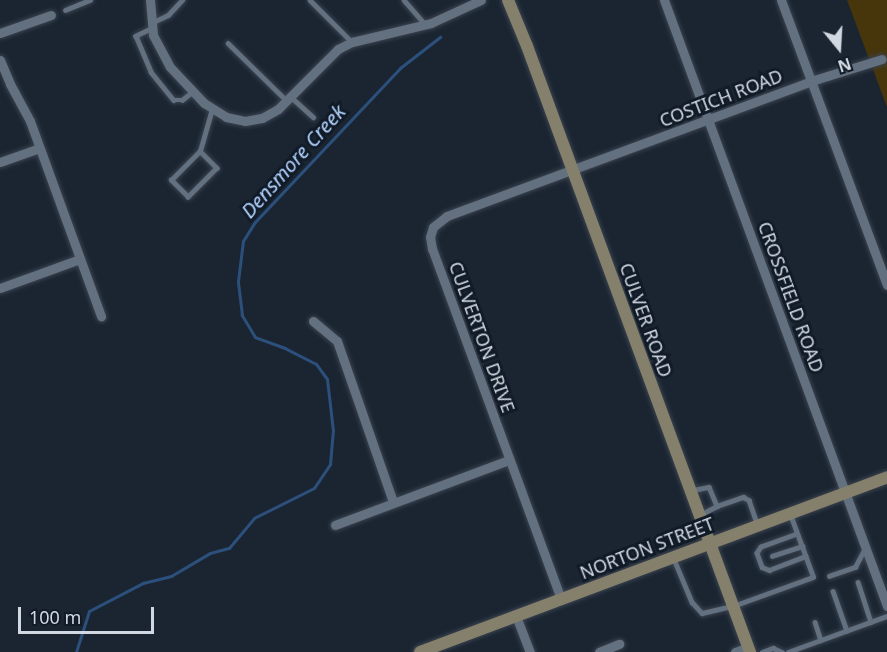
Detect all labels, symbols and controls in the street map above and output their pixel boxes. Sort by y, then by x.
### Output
north arrow [809,18,869,78]
text: N [835,53,854,78]
street label: COSTICH ROAD [656,65,786,131]
water label: Densmore Creek [236,99,350,223]
street label: CROSSFIELD ROAD [754,219,828,375]
street label: CULVERTON DRIVE [445,259,519,415]
street label: CULVER ROAD [615,260,677,380]
street label: NORTON STREET [577,512,717,584]
scale bar [21,595,158,633]
text: 100 m [29,605,81,629]

